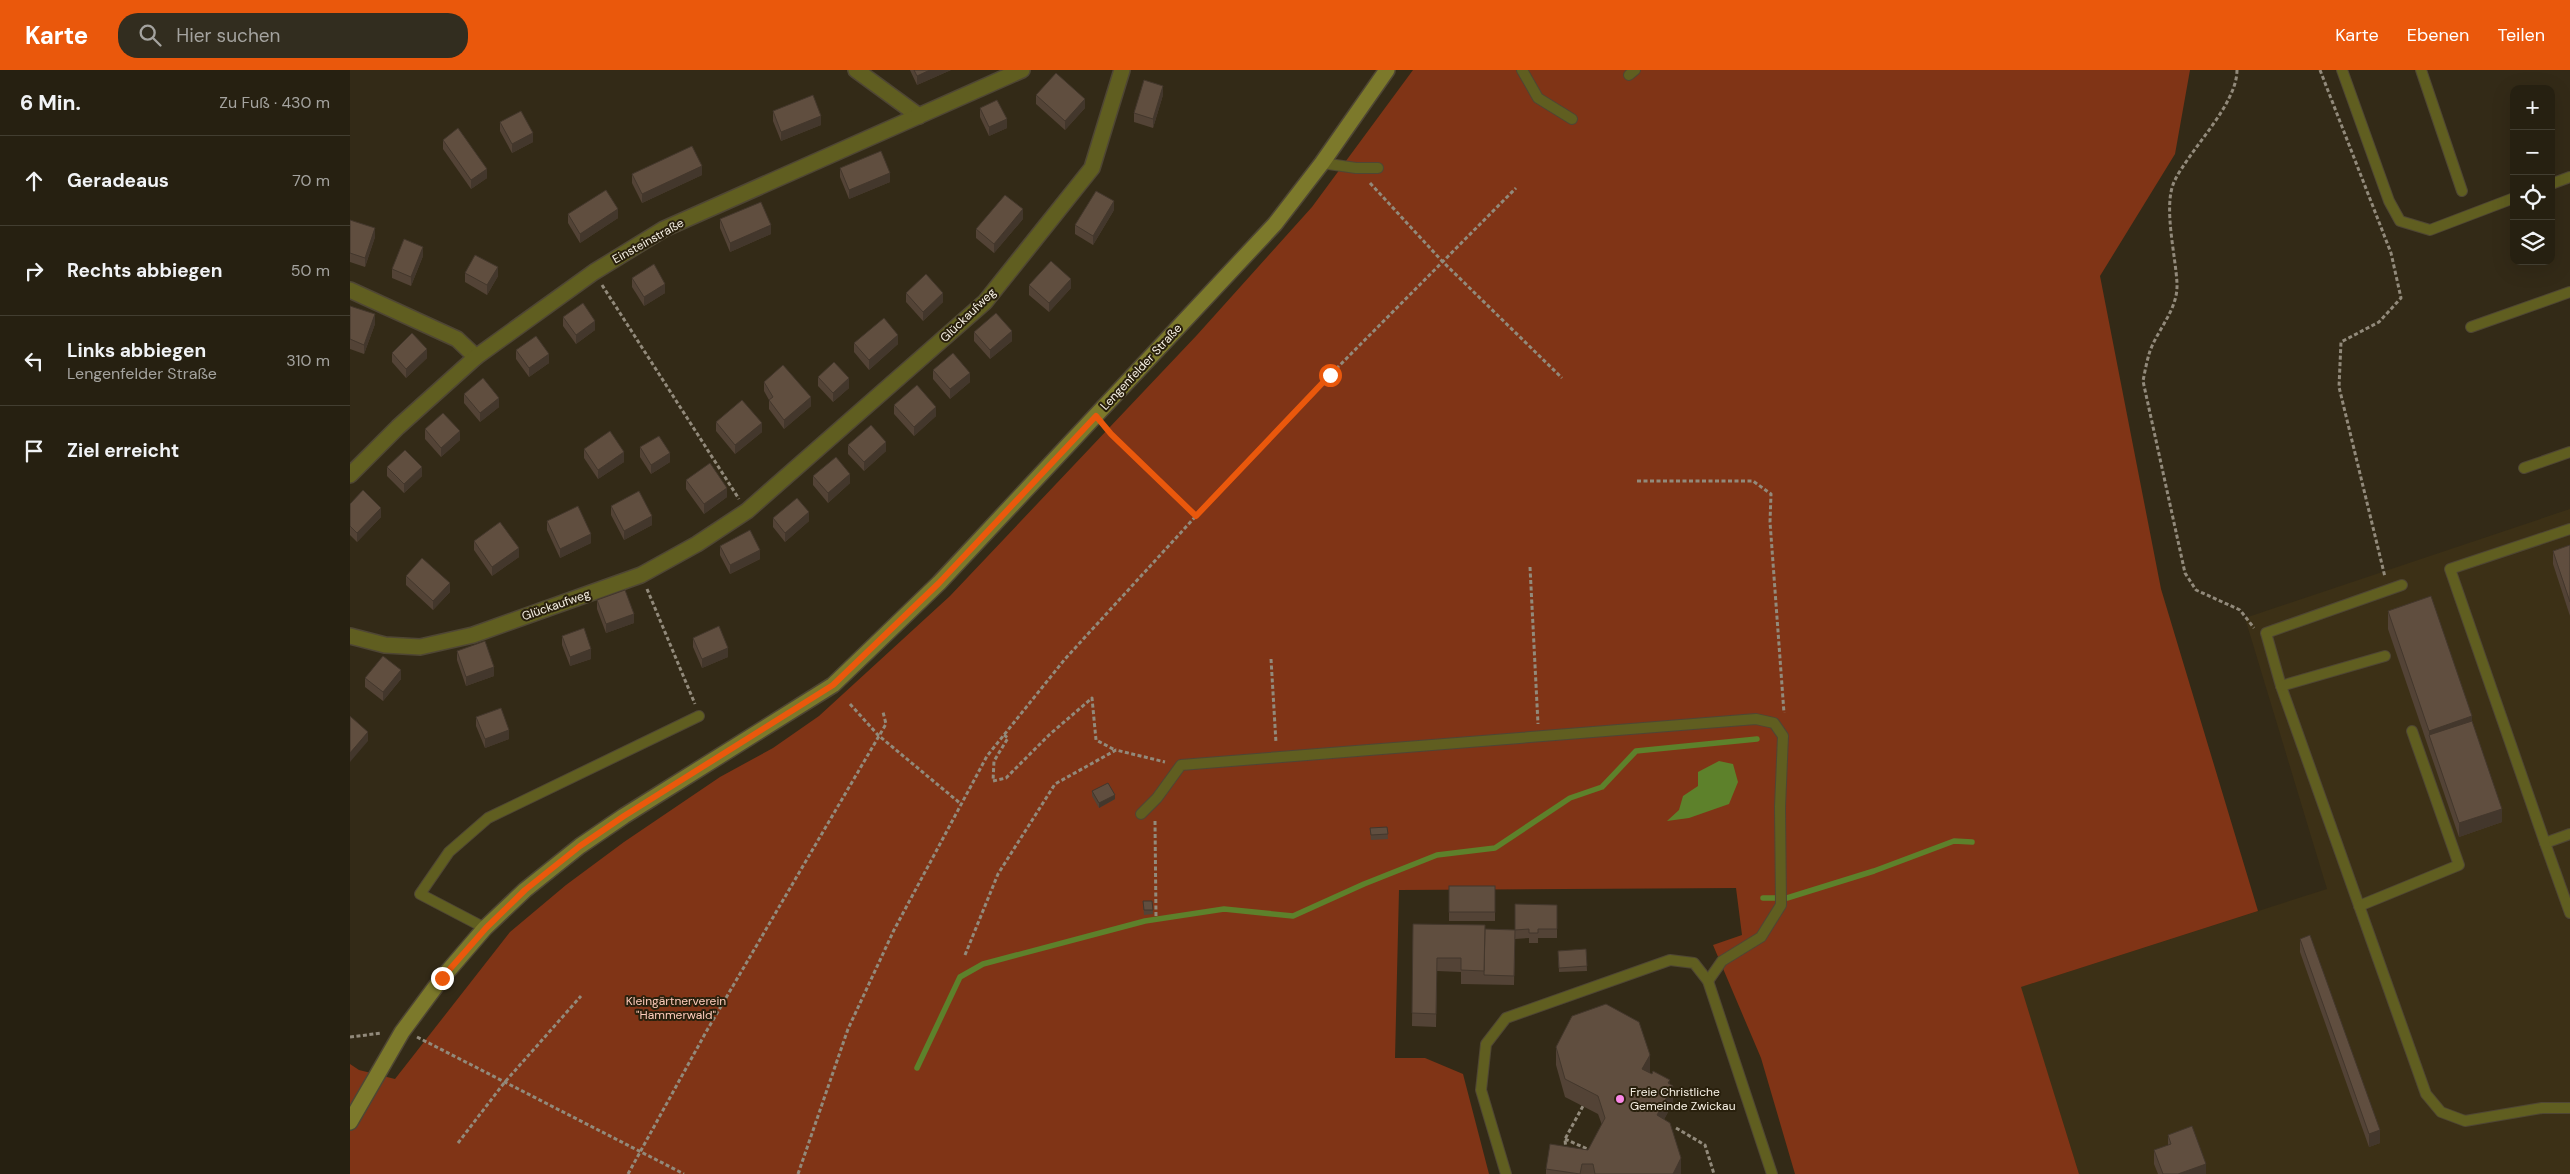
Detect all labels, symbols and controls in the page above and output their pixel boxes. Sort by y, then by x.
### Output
search box [118,13,468,58]
text: Karte [25,20,88,51]
icon: search [136,21,164,49]
text: Hier suchen [176,23,281,48]
text: Karte [2335,23,2379,47]
text: Ebenen [2407,23,2469,47]
text: Teilen [2497,23,2545,47]
map controls [2510,85,2555,265]
button: + [2510,85,2555,130]
text: 6 Min. [20,89,81,117]
text: Zu Fuß · 430 m [219,92,330,113]
button: − [2510,130,2555,175]
icon: ahead [20,167,48,195]
text: Geradeaus [67,168,169,193]
text: 70 m [292,170,330,191]
button: locate [2510,175,2555,220]
street label: Einsteinstraße [609,215,687,267]
button: layers [2510,220,2555,265]
icon: right [20,257,48,285]
text: Rechts abbiegen [67,258,222,283]
text: 50 m [291,260,330,281]
street label: Glückaufweg [937,284,999,346]
street label: Lengenfelder Straße [1097,320,1185,414]
text: Links abbiegen [67,338,206,363]
icon: left [20,347,48,375]
text: 310 m [286,350,330,371]
text: Lengenfelder Straße [67,363,217,384]
route start [1319,364,1342,387]
icon: arrive [20,437,48,465]
text: Ziel erreicht [67,438,179,463]
street label: Glückaufweg [520,586,593,624]
route end [431,967,454,990]
park label: Kleingärtnerverein "Hammerwald" [626,993,726,1023]
place label: Freie Christliche Gemeinde Zwickau [1630,1084,1736,1114]
marker: Freie Christliche Gemeinde Zwickau [1614,1093,1626,1105]

